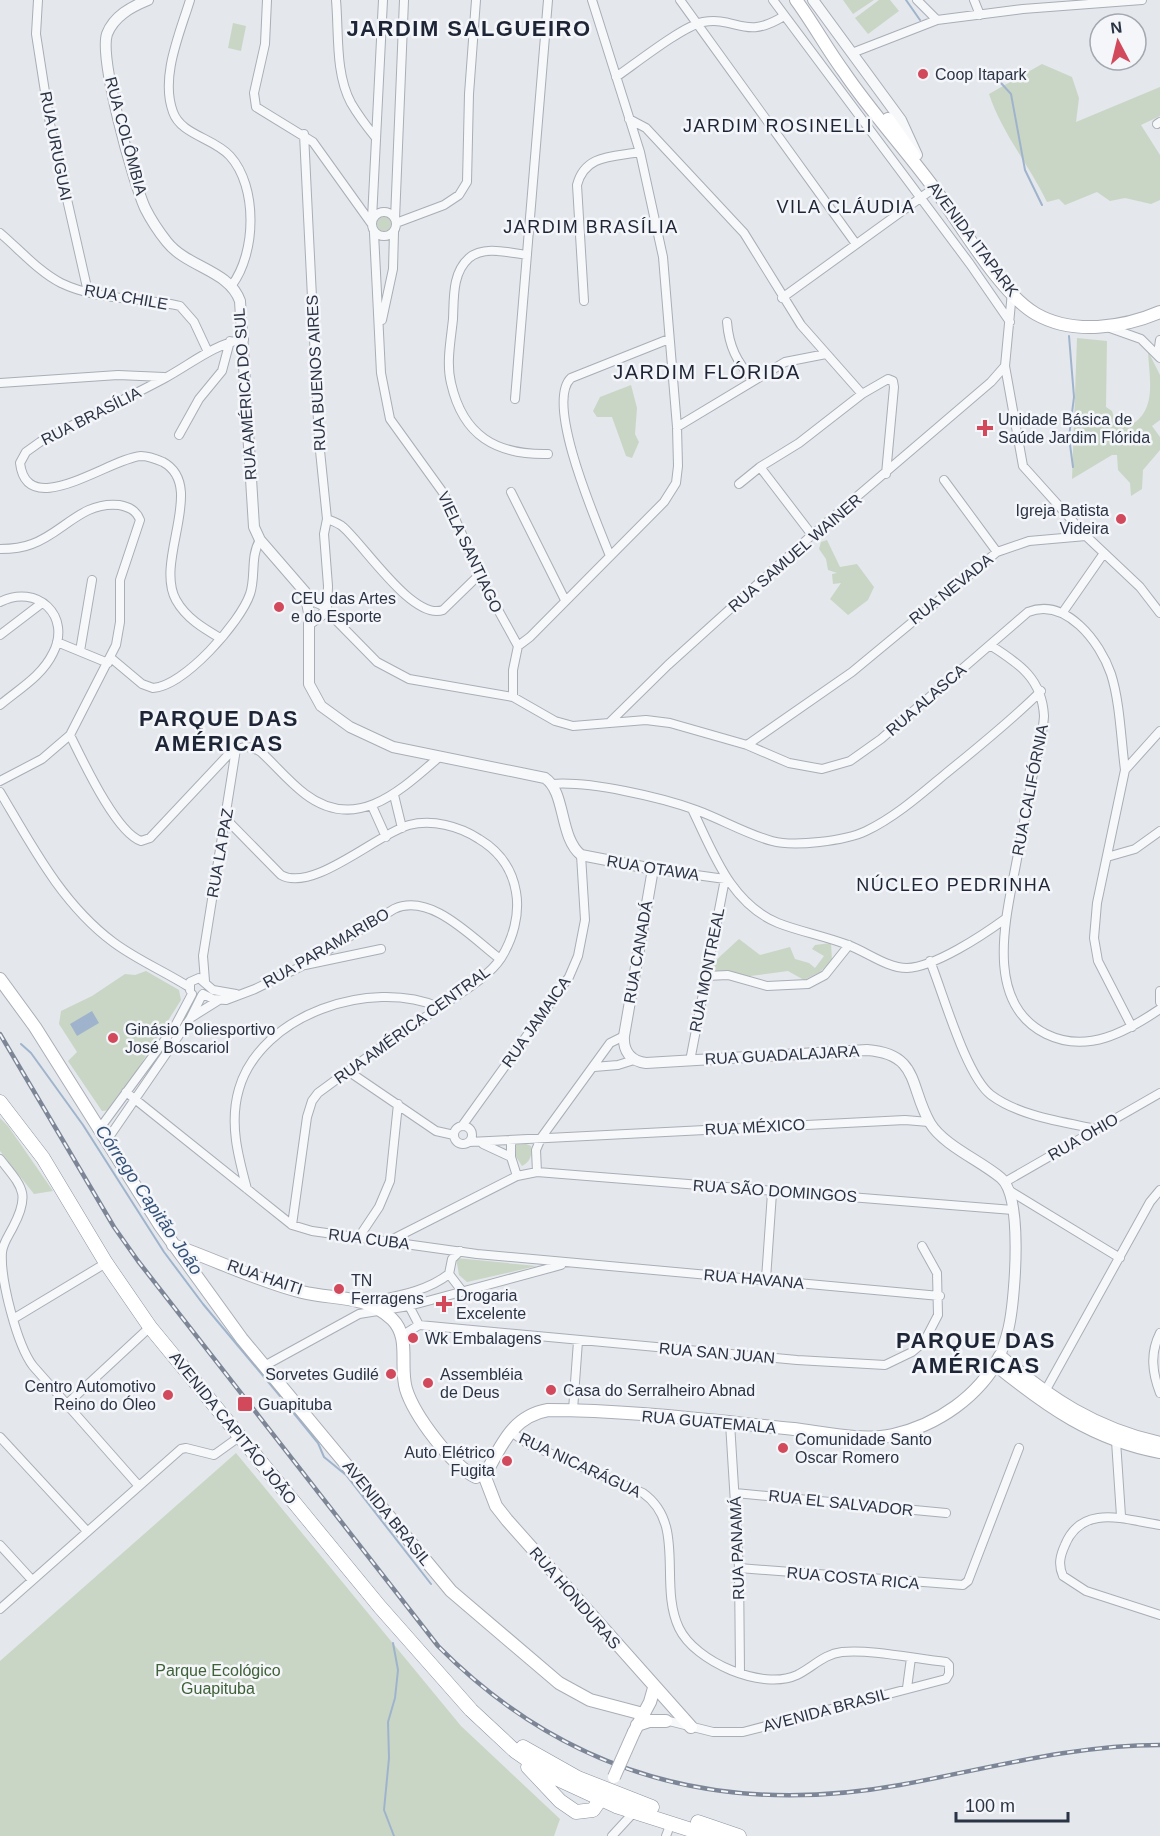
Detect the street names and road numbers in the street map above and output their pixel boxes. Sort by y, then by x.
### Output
street label: RUA COLÔMBIA [102,75,151,197]
street label: RUA URUGUAI [37,90,75,202]
street label: AVENIDA ITAPARK [924,178,1022,300]
street label: RUA CHILE [83,281,169,313]
street label: RUA BUENOS AIRES [303,294,329,452]
street label: RUA AMÉRICA DO SUL [230,307,259,481]
street label: RUA BRASÍLIA [38,383,144,448]
street label: VIELA SANTIAGO [434,489,506,615]
street label: RUA SAMUEL WAINER [725,491,865,615]
street label: RUA NEVADA [906,550,996,628]
street label: RUA ALASCA [883,661,969,739]
street label: RUA CALIFÓRNIA [1008,722,1051,857]
street label: RUA LA PAZ [204,807,236,899]
street label: RUA OTAWA [605,852,701,884]
street label: RUA CANADÁ [620,899,655,1005]
street label: RUA PARAMARIBO [260,905,392,991]
street label: RUA MONTREAL [687,906,727,1034]
street label: RUA AMÉRICA CENTRAL [331,962,493,1087]
street label: RUA JAMAICA [498,973,574,1071]
street label: RUA GUADALAJARA [704,1042,860,1068]
street label: RUA OHIO [1045,1110,1121,1164]
street label: RUA MÉXICO [704,1115,806,1138]
street label: RUA SÃO DOMINGOS [692,1175,858,1205]
street label: RUA CUBA [327,1226,411,1252]
street label: RUA HAITI [225,1256,305,1298]
street label: RUA HAVANA [703,1266,805,1292]
street label: RUA SAN JUAN [658,1339,776,1367]
street label: AVENIDA CAPITÃO JOÃO [166,1347,301,1508]
street label: RUA GUATEMALA [641,1408,777,1436]
street label: RUA NICARÁGUA [516,1428,644,1501]
street label: AVENIDA BRASIL [340,1457,434,1569]
street label: RUA EL SALVADOR [768,1487,914,1519]
street label: RUA PANAMÁ [726,1496,747,1600]
street label: RUA HONDURAS [526,1544,624,1652]
street label: RUA COSTA RICA [786,1564,920,1592]
street label: AVENIDA BRASIL [761,1685,891,1735]

